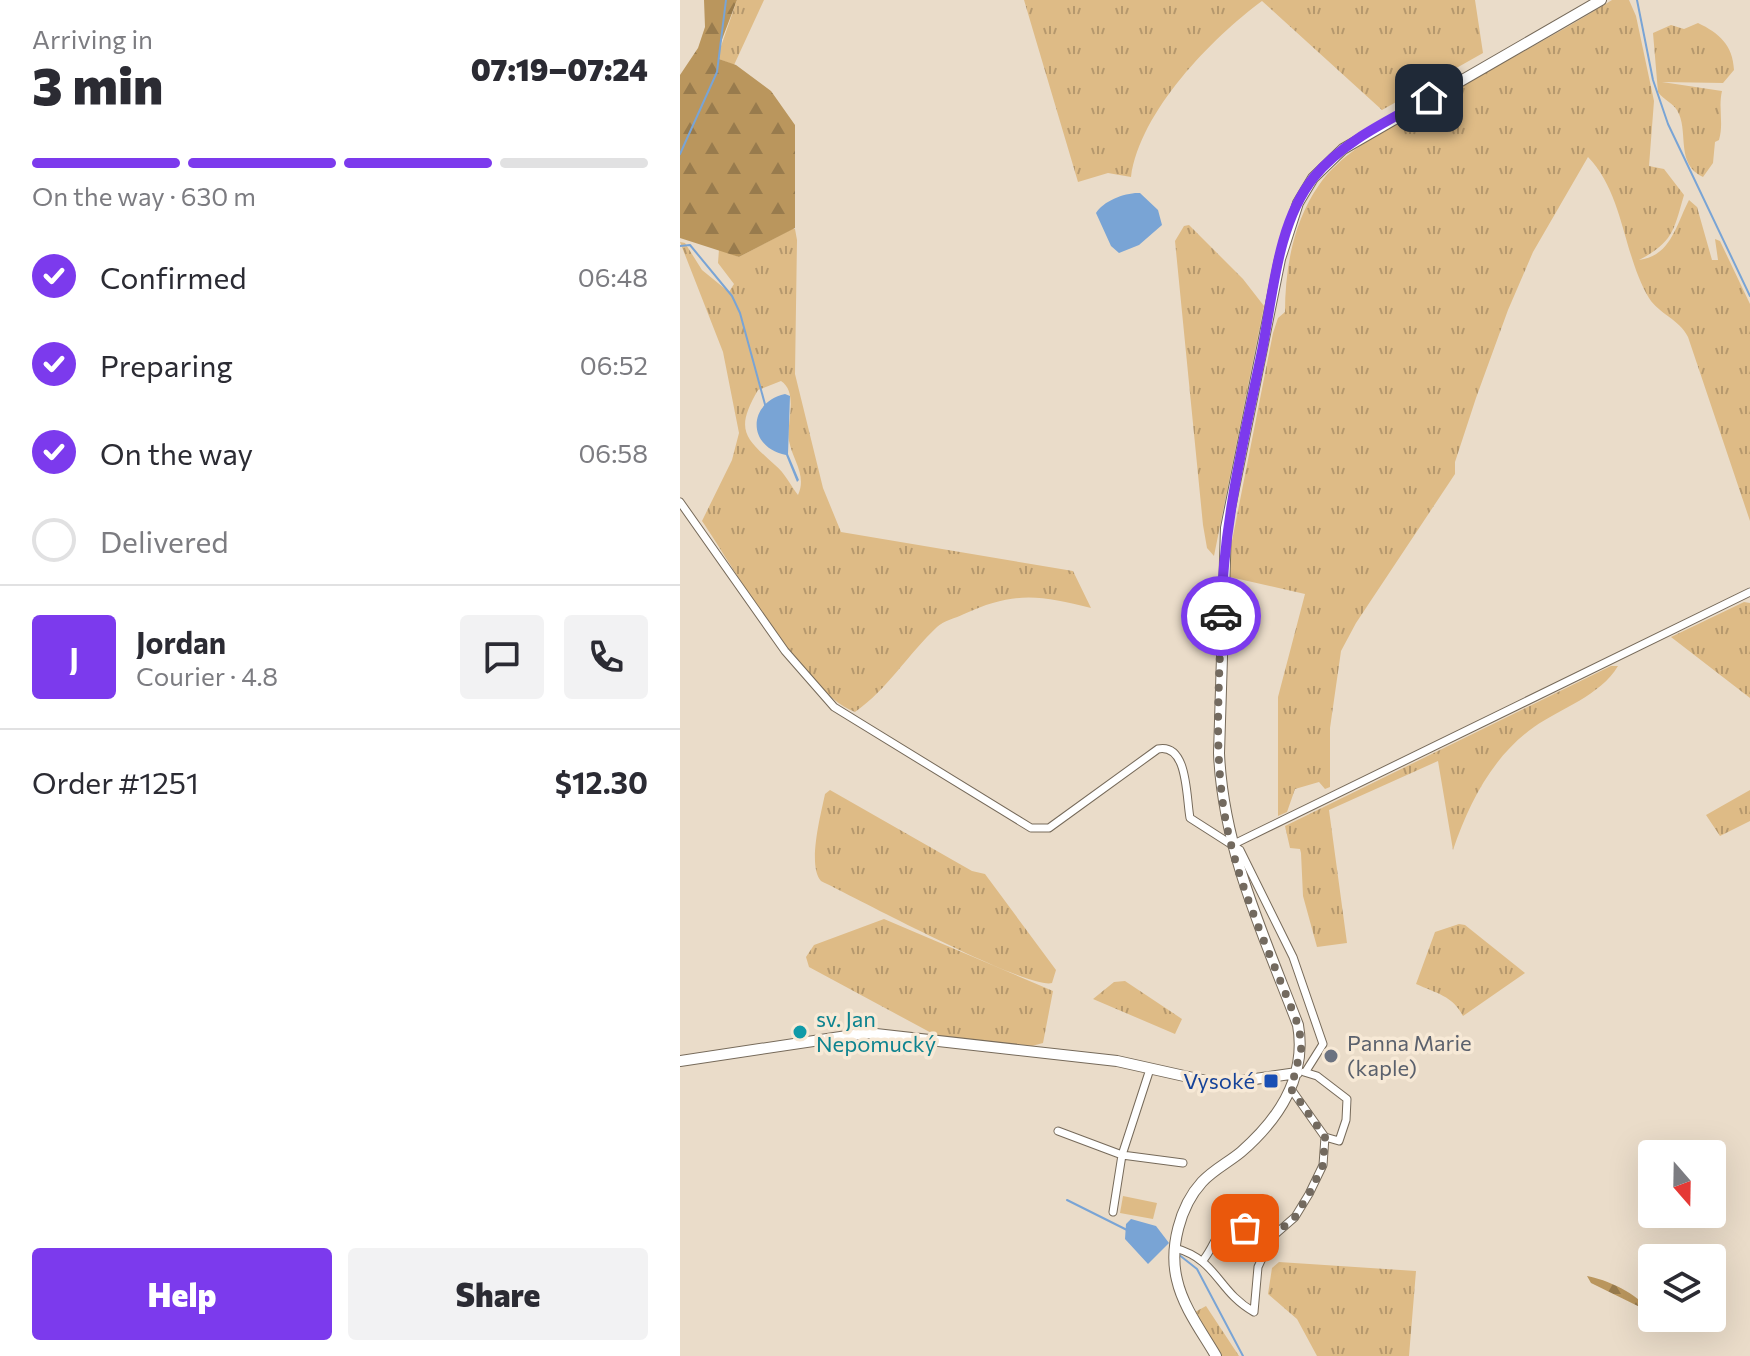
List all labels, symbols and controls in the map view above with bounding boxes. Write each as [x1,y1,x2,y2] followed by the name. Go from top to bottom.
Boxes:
[32,23,153,54] text: Arriving in
[471,50,648,87] text: 07:19–07:24
[32,52,163,116] text: 3 min
[1395,64,1463,132] pin
[1407,76,1451,120] icon: home
[32,180,256,211] text: On the way · 630 m
[32,254,76,298] icon: check
[100,258,247,295] text: Confirmed
[578,261,648,292] text: 06:48
[32,342,76,386] icon: check
[100,346,233,383] text: Preparing
[580,349,648,380] text: 06:52
[32,430,76,474] icon: check
[100,434,253,471] text: On the way
[578,437,648,468] text: 06:58
[100,522,229,559] text: Delivered
[1181,576,1261,656] courier
[1199,594,1243,638] icon: car
[460,615,544,699] button: chat
[564,615,648,699] button: phone
[136,623,226,660] text: Jordan
[69,639,79,676] text: J
[136,660,278,691] text: Courier · 4.8
[32,763,199,800] text: Order #1251
[555,763,648,800] text: $12.30
[816,1005,936,1057] place label: sv. Jan Nepomucký
[791,1023,809,1041] marker: sv. Jan Nepomucký
[1347,1029,1472,1081] place label: Panna Marie (kaple)
[1322,1047,1340,1065] marker: Panna Marie (kaple)
[1183,1067,1255,1094] place label: Vysoké
[1262,1072,1280,1090] marker: Vysoké
[1638,1140,1726,1228] north arrow
[1638,1140,1726,1332] map controls
[1211,1194,1279,1262] pin
[1223,1206,1267,1250] icon: bag
[1638,1244,1726,1332] button: layers
[32,1248,332,1340] button: Help
[348,1248,648,1340] button: Share

